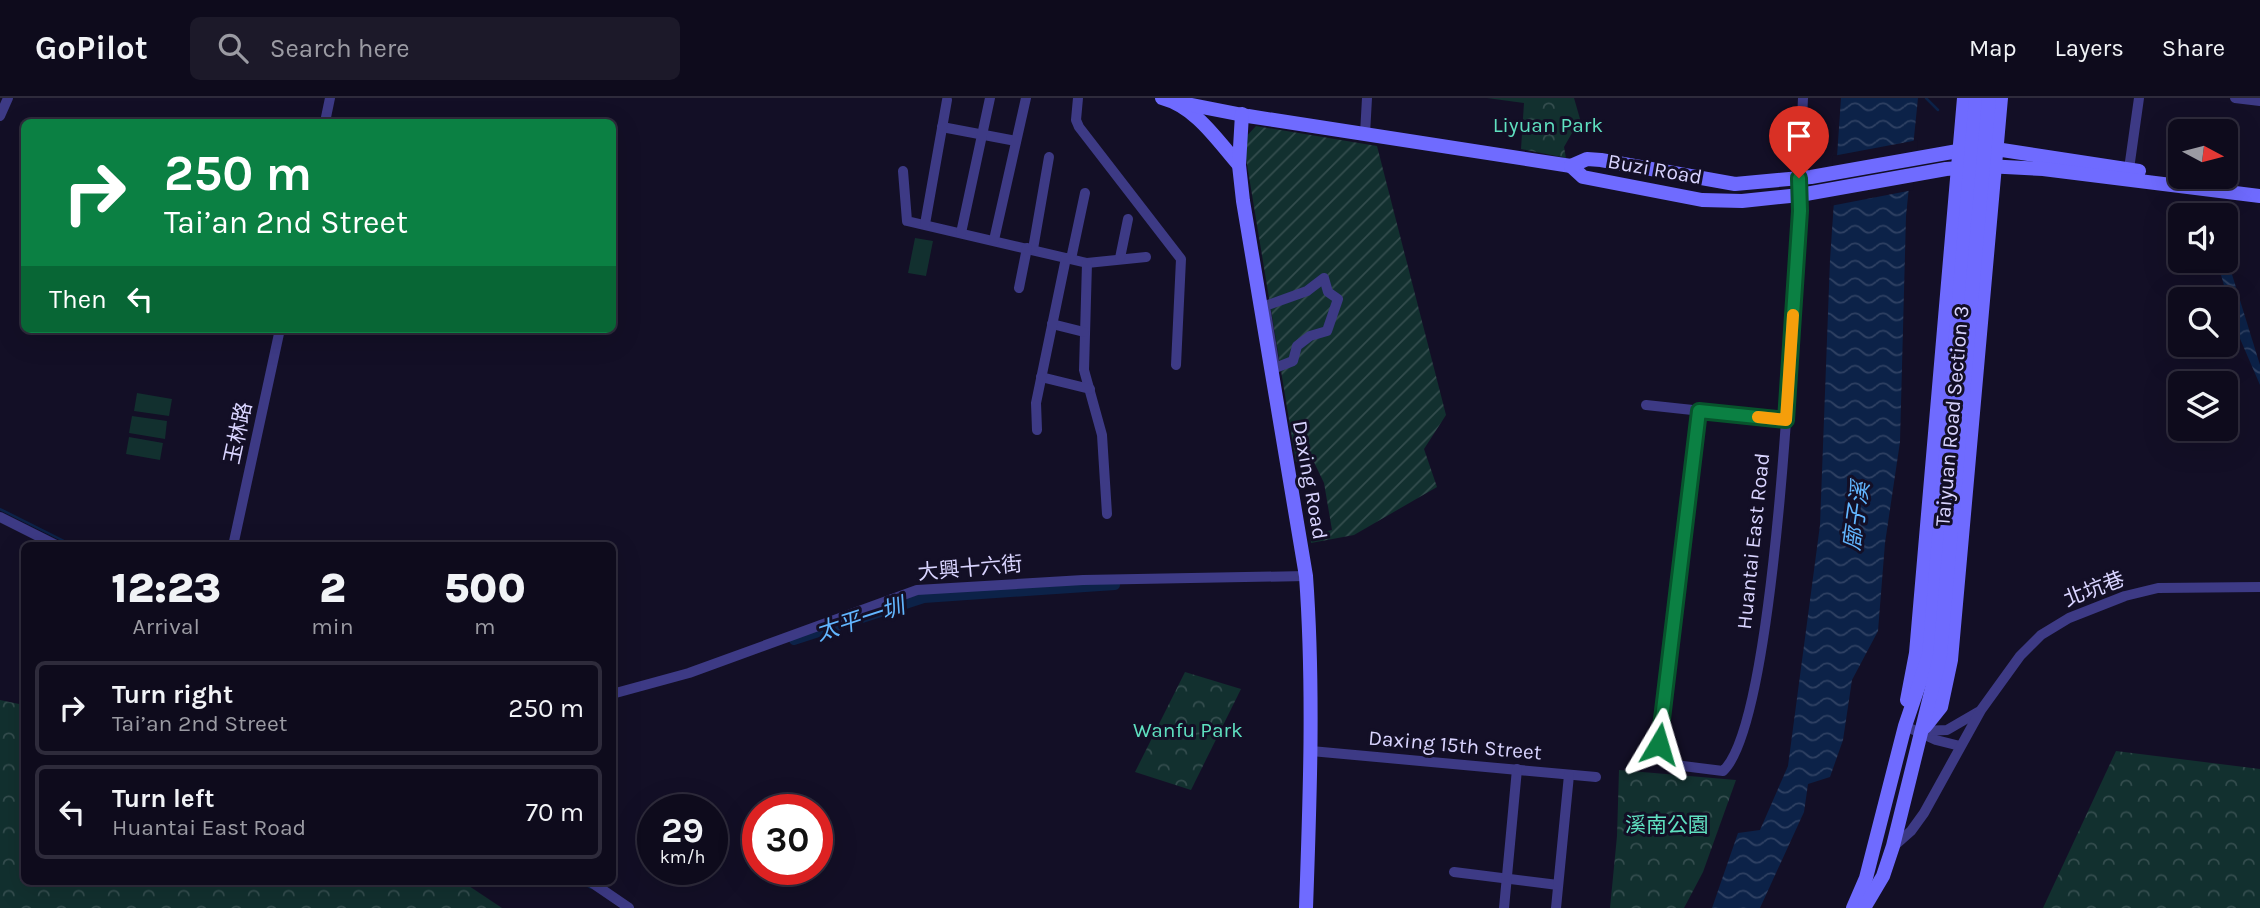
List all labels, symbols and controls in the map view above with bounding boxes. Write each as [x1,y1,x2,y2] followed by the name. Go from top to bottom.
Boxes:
[190,17,680,80] search box
[35,29,148,67] text: GoPilot
[214,29,252,67] icon: search
[270,33,410,64] text: Search here
[1969,34,2017,62] text: Map
[2055,34,2124,62] text: Layers
[2162,34,2225,62] text: Share
[1769,106,1829,178] pin
[1493,113,1603,137] park label: Liyuan Park
[1780,117,1818,155] icon: arrive
[2168,119,2238,189] north arrow
[2168,119,2238,441] map controls
[164,145,312,202] text: 250 m
[49,147,140,238] icon: right
[1606,149,1704,189] street label: Buzi Road
[2168,203,2238,273] button: sound
[164,204,408,241] text: Tai’an 2nd Street
[121,280,159,318] icon: left
[49,284,107,315] text: Then
[2168,287,2238,357] button: search
[1930,305,1974,527] street label: Taiyuan Road Section 3
[2168,371,2238,441] button: layers
[220,400,256,466] street label: 玉林路
[1288,419,1332,541] street label: Daxing Road
[1732,452,1774,630] street label: Huantai East Road
[1838,477,1875,552] water label: 廍子溪
[917,551,1023,585] street label: 大興十六街
[111,563,221,613] text: 12:23
[319,563,346,613] text: 2
[444,563,526,613] text: 500
[2060,567,2128,611] street label: 北坑巷
[812,591,911,647] water label: 太平一圳
[132,613,200,640] text: Arrival
[311,613,354,640] text: min
[474,613,496,640] text: m
[112,679,233,710] text: Turn right
[53,689,91,727] icon: right
[508,693,584,724] text: 250 m
[1622,707,1696,781] position arrow
[112,710,287,737] text: Tai’an 2nd Street
[1133,718,1243,742] park label: Wanfu Park
[1367,725,1543,765] street label: Daxing 15th Street
[112,783,214,814] text: Turn left
[53,793,91,831] icon: left
[742,794,833,885] speed limit sign: 30
[526,797,584,828] text: 70 m
[661,810,704,851] text: 29
[1625,813,1709,837] park label: 溪南公園
[112,814,306,841] text: Huantai East Road
[660,846,705,868] text: km/h

